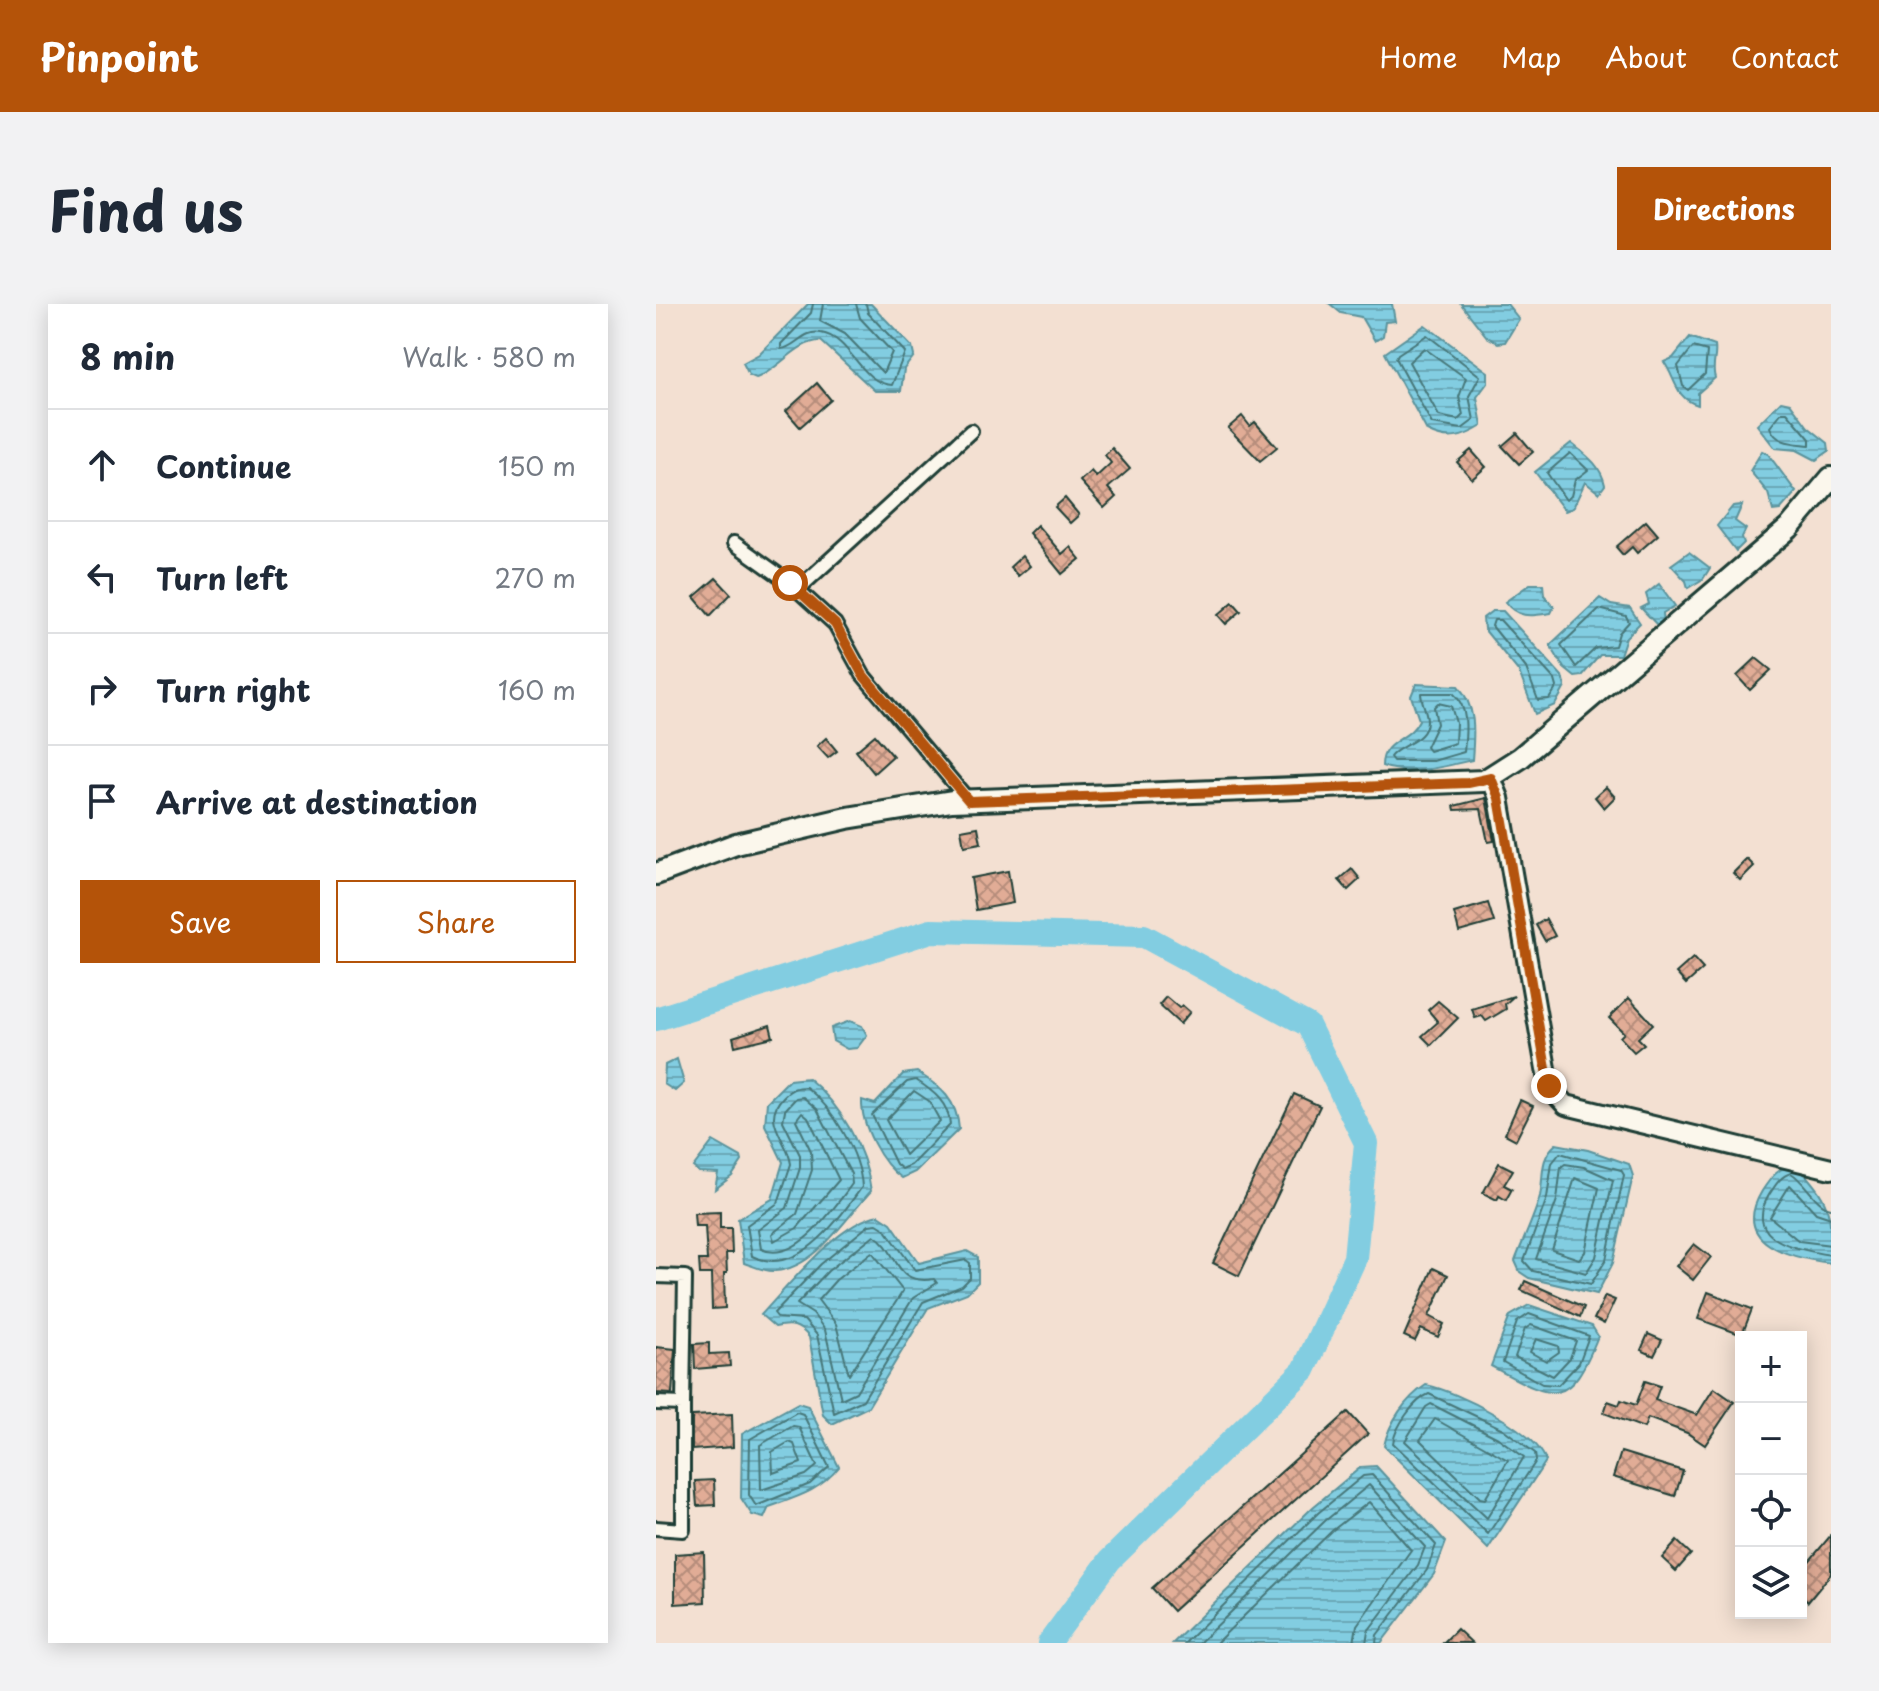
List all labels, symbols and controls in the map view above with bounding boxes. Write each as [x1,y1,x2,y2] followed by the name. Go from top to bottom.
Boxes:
[40,28,199,85] text: Pinpoint
[1379,35,1457,78] text: Home
[1501,35,1561,78] text: Map
[1605,35,1687,78] text: About
[1731,35,1839,78] text: Contact
[48,166,244,251] text: Find us
[1617,167,1831,250] button: Directions
[80,330,175,382] text: 8 min
[402,337,576,376] text: Walk · 580 m
[80,443,124,487] icon: ahead
[156,443,291,488] text: Continue
[498,446,576,485] text: 150 m
[80,555,124,599] icon: left
[156,555,288,600] text: Turn left
[495,558,576,597] text: 270 m
[772,565,808,601] route start
[80,667,124,711] icon: right
[156,667,311,712] text: Turn right
[498,670,576,709] text: 160 m
[80,779,124,823] icon: arrive
[156,779,478,824] text: Arrive at destination
[80,880,320,963] button: Save
[336,880,576,963] button: Share
[1531,1068,1567,1104] route end
[1735,1331,1807,1619] map controls
[1735,1331,1807,1403] button: +
[1735,1403,1807,1475] button: −
[1735,1475,1807,1547] button: locate
[1735,1547,1807,1619] button: layers

